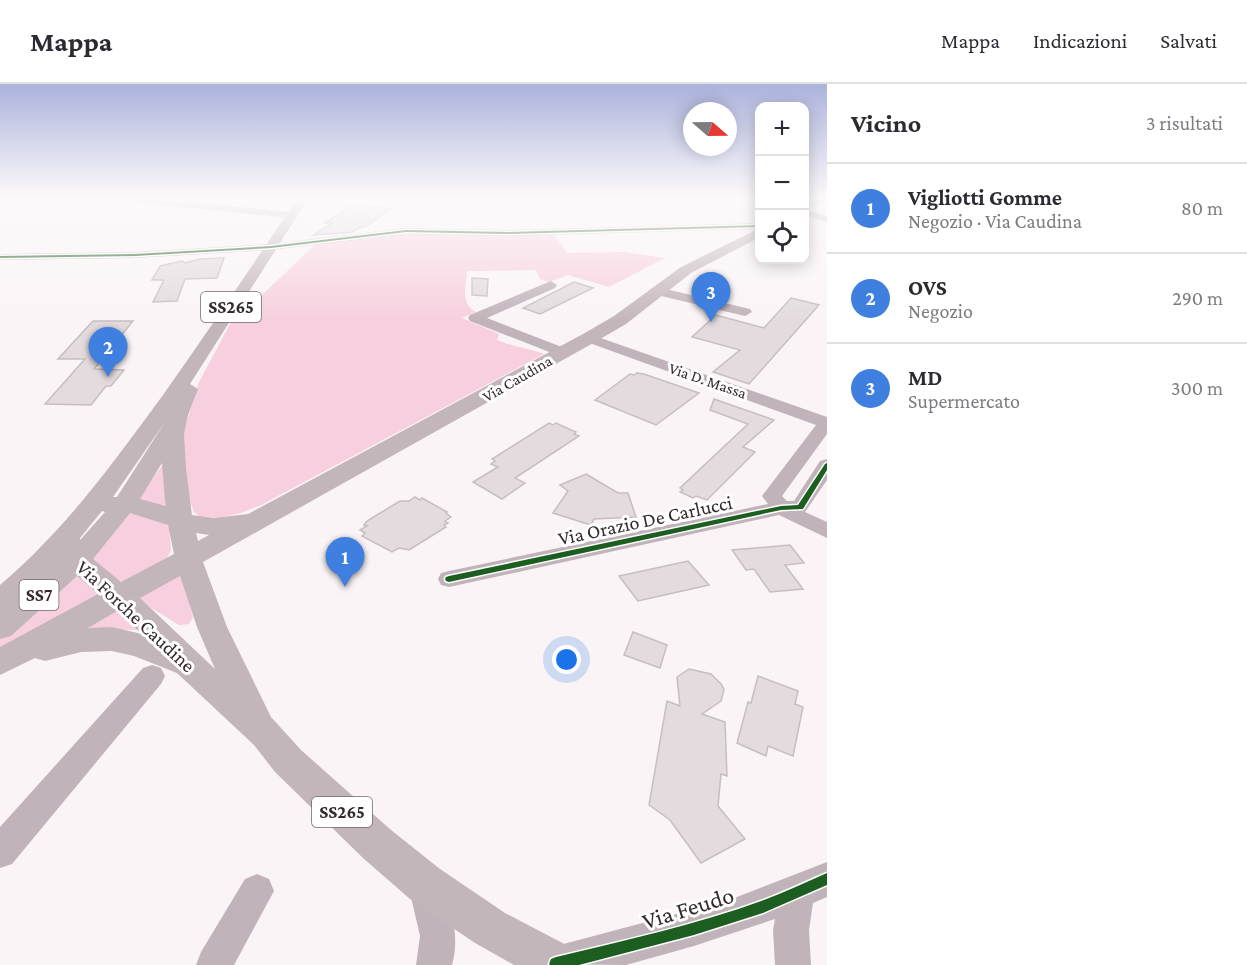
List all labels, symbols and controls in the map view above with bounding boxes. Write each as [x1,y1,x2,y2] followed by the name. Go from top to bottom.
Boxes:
[30,26,113,57] text: Mappa
[941,29,1000,53] text: Mappa
[1033,29,1127,53] text: Indicazioni
[1160,29,1217,53] text: Salvati
[683,102,737,156] north arrow
[755,102,809,264] map controls
[755,102,809,156] button: +
[851,109,921,138] text: Vicino
[1146,112,1223,134] text: 3 risultati
[755,156,809,210] button: −
[908,185,1062,210] text: Vigliotti Gomme
[867,197,874,219] text: 1
[1181,197,1223,219] text: 80 m
[755,210,809,264] button: locate
[908,210,1082,232] text: Negozio · Via Caudina
[692,272,730,322] pin: 3
[908,275,947,300] text: OVS
[865,287,876,309] text: 2
[1172,287,1223,309] text: 290 m
[201,292,261,322] road number: SS265
[908,300,973,322] text: Negozio
[88,328,128,377] pin: 2
[480,351,555,405] street label: Via Caudina
[667,359,749,402] street label: Via D. Massa
[908,365,942,390] text: MD
[866,377,875,399] text: 3
[1171,377,1223,399] text: 300 m
[908,390,1020,412] text: Supermercato
[556,491,734,549] street label: Via Orazio De Carlucci
[326,538,364,587] pin: 1
[72,556,200,677] street label: Via Forche Caudine
[20,580,58,610] road number: SS7
[552,645,581,674] your location
[312,797,372,827] road number: SS265
[639,881,737,934] street label: Via Feudo

